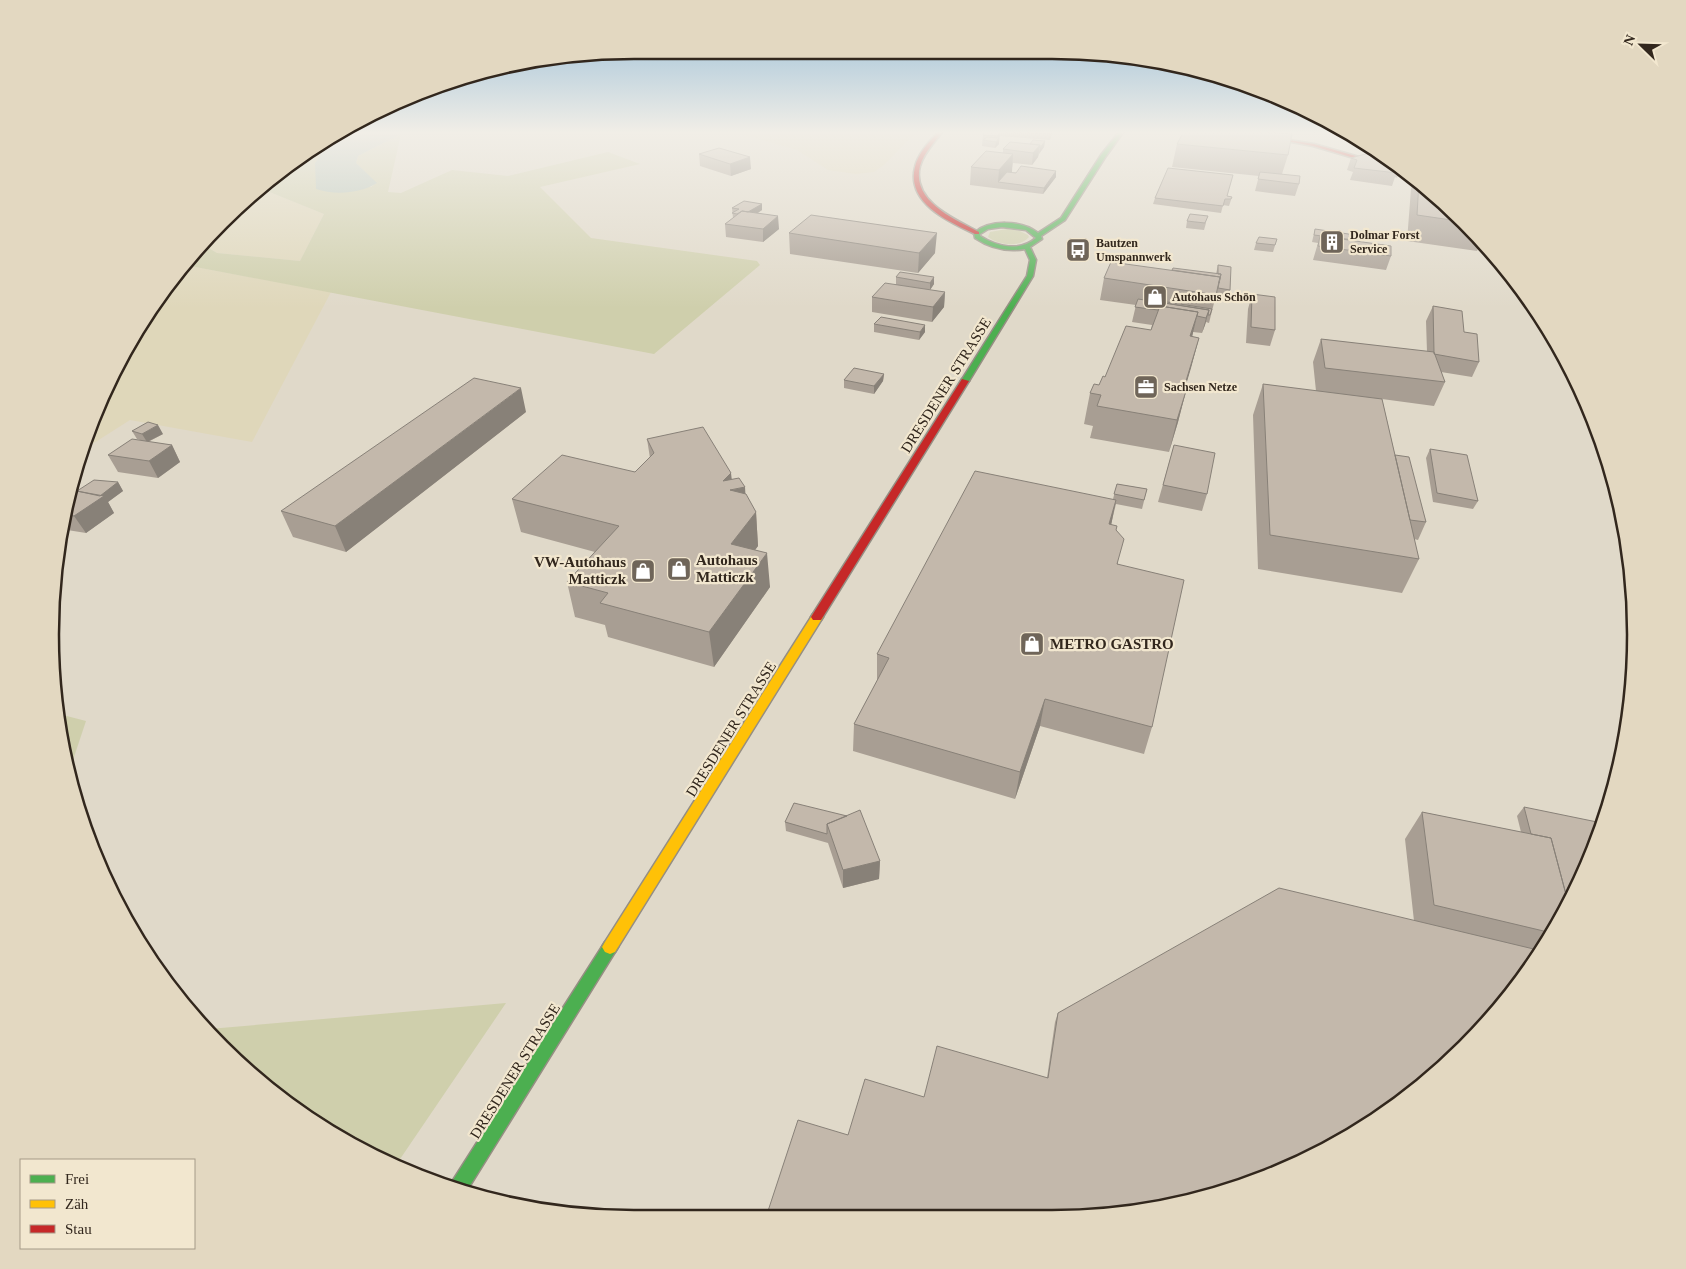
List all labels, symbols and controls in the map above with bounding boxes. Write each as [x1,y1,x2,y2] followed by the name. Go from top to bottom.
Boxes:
[1616,20,1666,70] north arrow
[1621,33,1638,48] text: N
[1350,228,1419,256] place label: Dolmar Forst Service
[1319,229,1345,255] building icon: Dolmar Forst Service
[1096,236,1172,264] place label: Bautzen Umspannwerk
[1065,237,1091,263] bus stop icon: Bautzen Umspannwerk
[1142,284,1168,310] shop icon: Autohaus Schön
[1172,290,1256,304] place label: Autohaus Schön
[898,314,994,456] street label: DRESDENER STRASSE
[1133,374,1159,400] office icon: Sachsen Netze
[1164,380,1238,394] place label: Sachsen Netze
[696,552,758,585] place label: Autohaus Matticzk
[534,554,627,587] place label: VW-Autohaus Matticzk
[666,556,692,582] shop icon: Autohaus Matticzk
[630,558,656,584] shop icon: VW-Autohaus Matticzk
[1019,631,1045,657] shop icon: METRO GASTRO
[1050,636,1174,652] place label: METRO GASTRO
[683,658,779,800] street label: DRESDENER STRASSE
[467,1000,563,1142] street label: DRESDENER STRASSE
[20,1159,195,1249] legend
[65,1171,89,1187] text: Frei
[65,1196,89,1212] text: Zäh
[65,1221,92,1237] text: Stau

